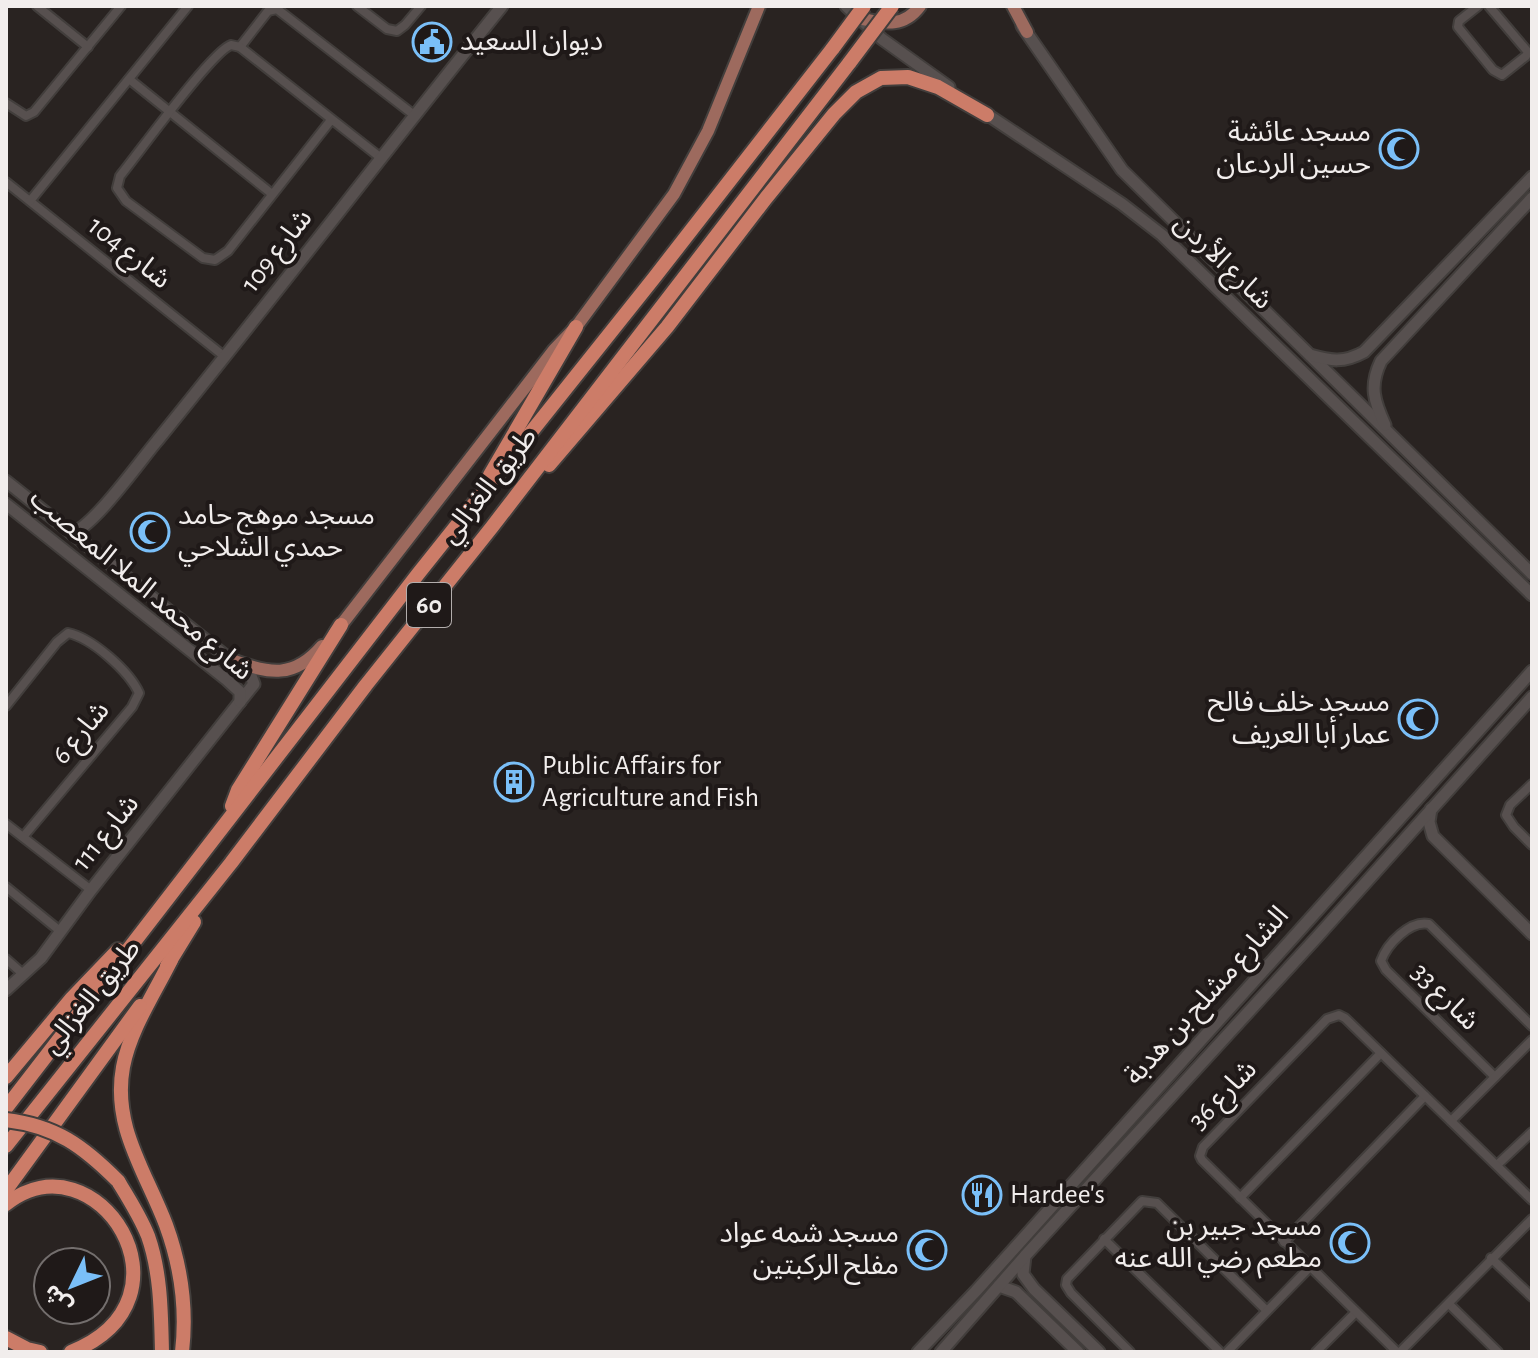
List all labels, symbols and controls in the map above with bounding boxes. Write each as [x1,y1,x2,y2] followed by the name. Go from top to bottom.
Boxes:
[411,21,453,63] public building icon: ديوان السعيد
[460,28,603,57] place label: ديوان السعيد
[1216,119,1371,180] place label: مسجد عائشة حسين الردعان
[1378,128,1420,170] mosque icon: مسجد عائشة حسين الردعان
[236,204,322,301] street label: شارع 109
[1165,207,1279,319] street label: شارع الأردن
[79,212,176,298] street label: شارع 104
[435,423,547,552] street label: طريق الغزالي
[21,484,258,690] street label: شارع محمد الملا المعصب
[178,502,375,567] place label: مسجد موهج حامد حمدي الشلاحي
[129,511,171,553] mosque icon: مسجد موهج حامد حمدي الشلاحي
[407,583,451,627] road number: 60
[1208,689,1390,750] place label: مسجد خلف فالح عمار أبا العريف
[47,696,119,773] street label: شارع 6
[1397,698,1439,740] mosque icon: مسجد خلف فالح عمار أبا العريف
[542,752,759,812] place label: Public Affairs for Agriculture and Fish
[493,761,535,803] building icon: Public Affairs for Agriculture and Fish
[67,790,148,879] street label: شارع 111
[1120,901,1298,1094] street label: الشارع مشلح بن هدبة
[38,934,151,1063] street label: طريق الغزالي
[1402,958,1484,1040] street label: شارع 33
[1184,1055,1266,1138] street label: شارع 36
[961,1174,1003,1216] restaurant icon: Hardee's
[1010,1181,1105,1209] place label: Hardee's
[1115,1213,1322,1279] place label: مسجد جبير بن مطعم رضي الله عنه
[719,1220,899,1285] place label: مسجد شمه عواد مفلح الركبتين
[1329,1222,1371,1264] mosque icon: مسجد جبير بن مطعم رضي الله عنه
[906,1229,948,1271] mosque icon: مسجد شمه عواد مفلح الركبتين
[32,1246,112,1326] north arrow
[40,1280,77,1317] text: ش

